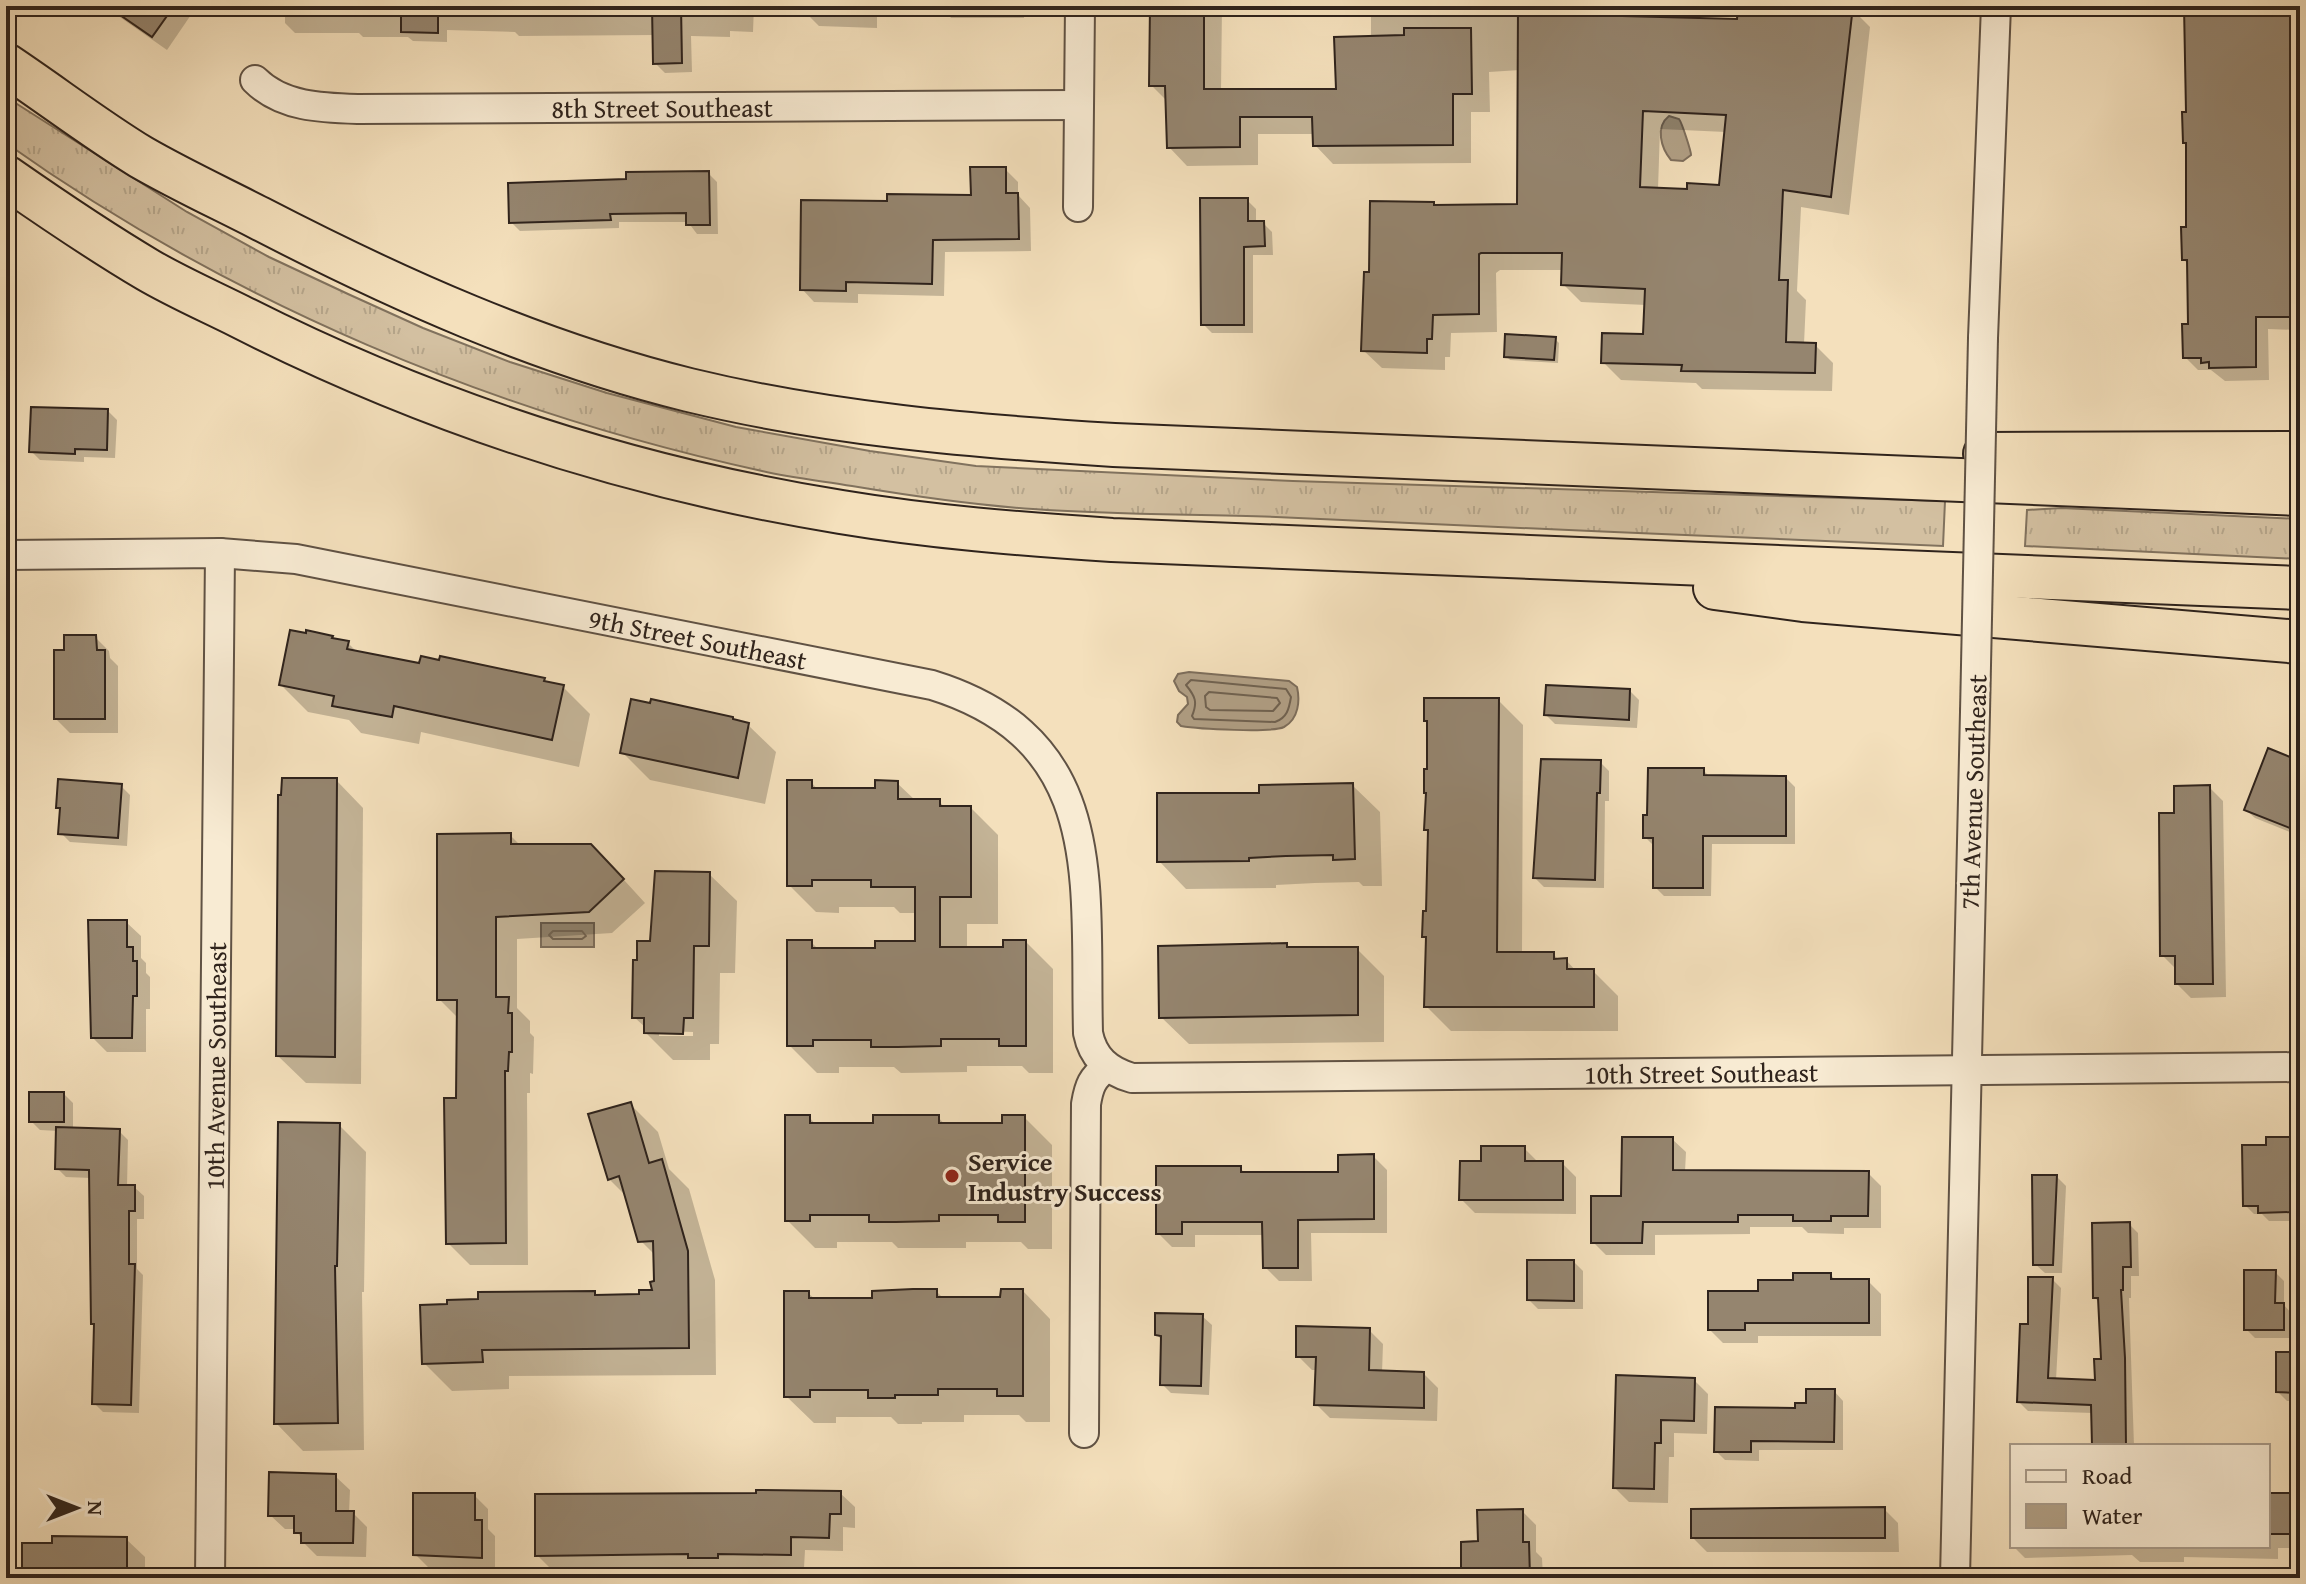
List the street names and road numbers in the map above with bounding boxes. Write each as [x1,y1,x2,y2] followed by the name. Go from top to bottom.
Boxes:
[551,87,773,127] street label: 8th Street Southeast
[586,598,810,679] street label: 9th Street Southeast
[1949,674,1997,910] street label: 7th Avenue Southeast
[194,942,236,1190] street label: 10th Avenue Southeast
[1584,1052,1818,1093] street label: 10th Street Southeast

